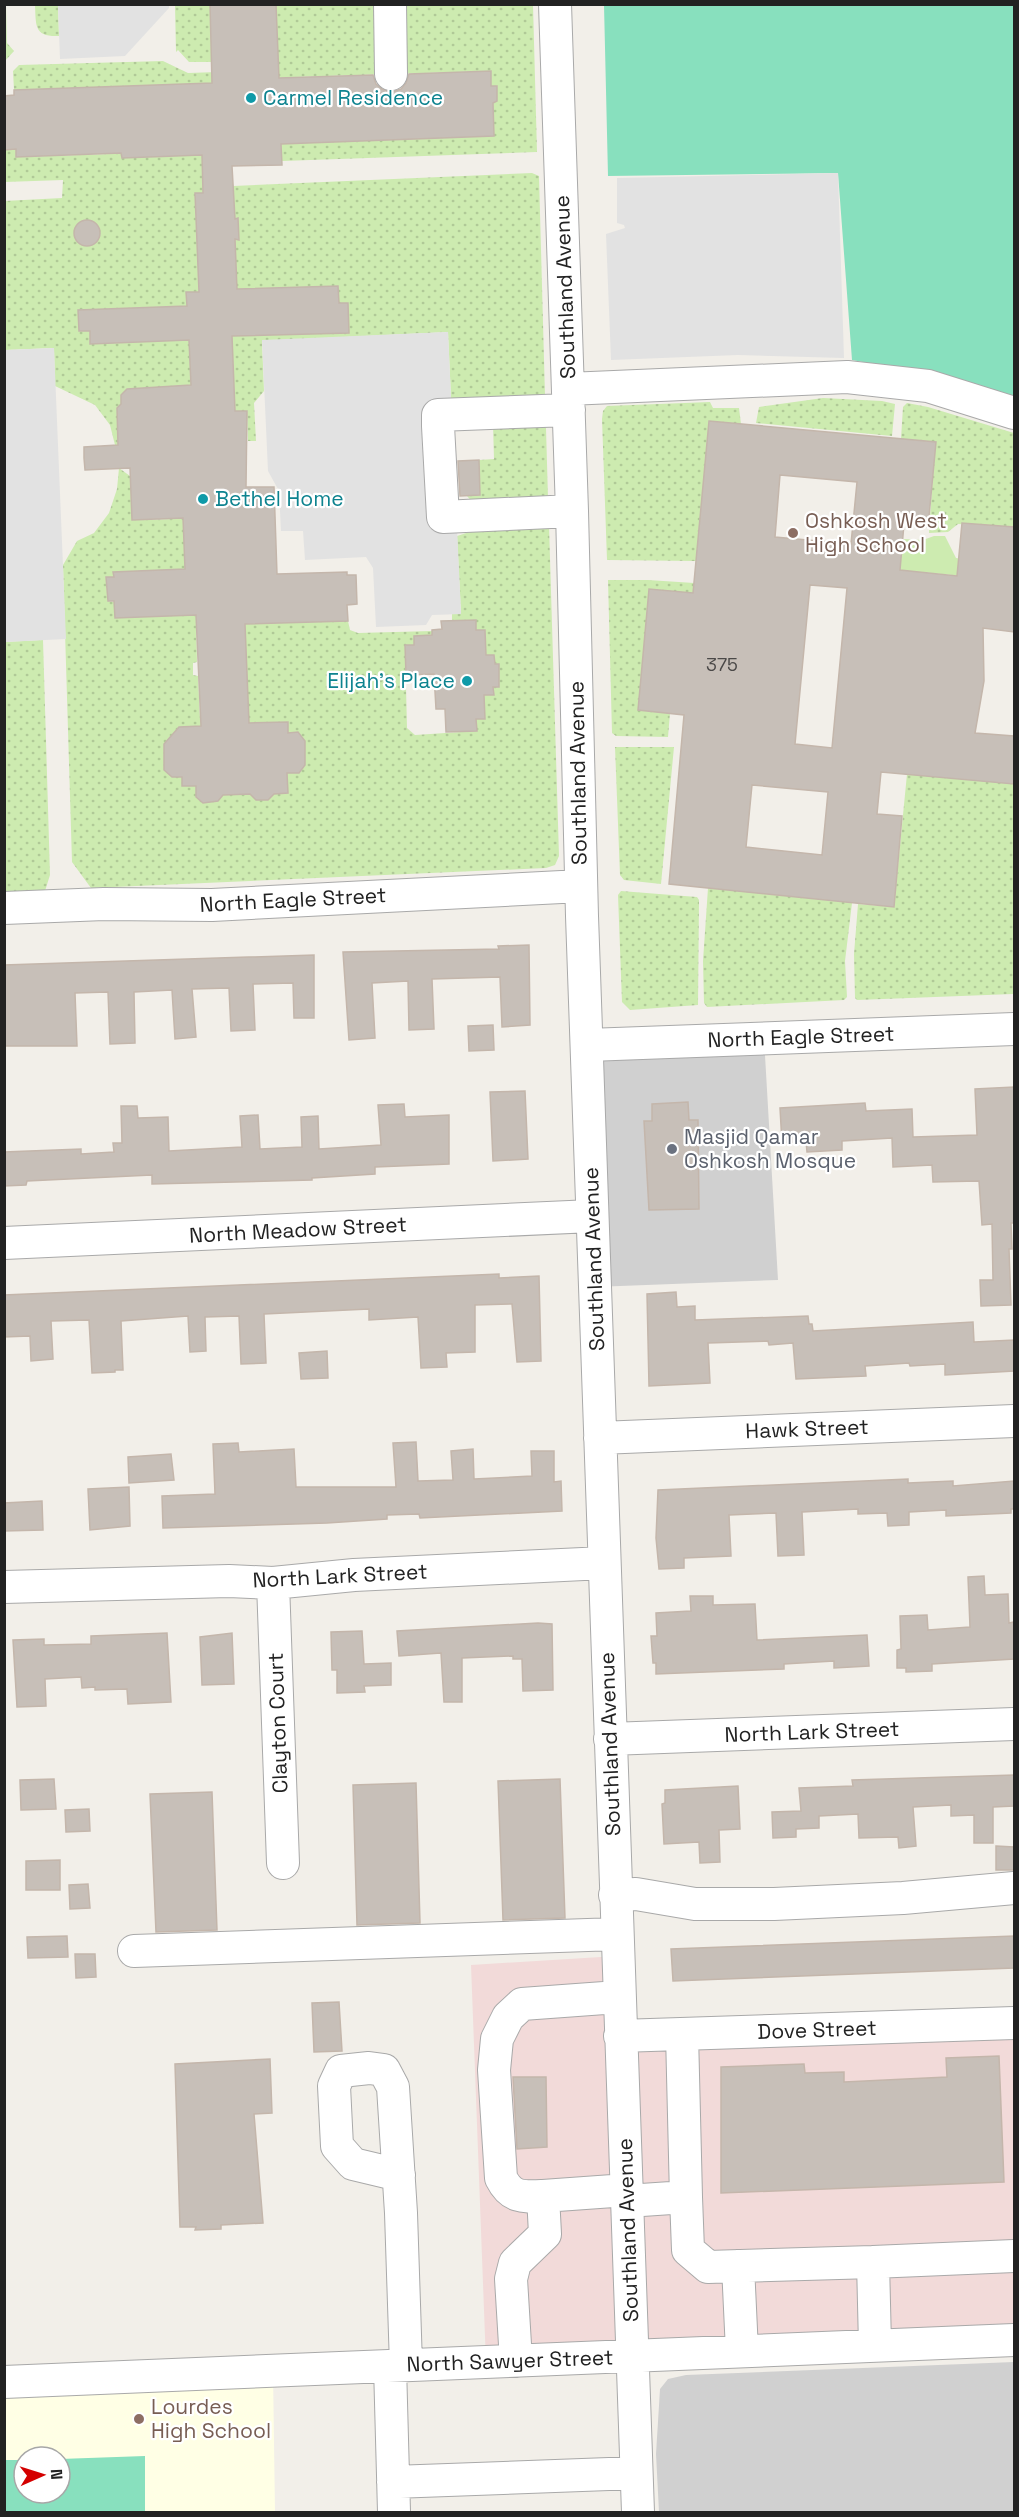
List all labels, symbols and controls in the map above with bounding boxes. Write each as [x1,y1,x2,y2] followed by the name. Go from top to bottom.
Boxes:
[263,84,443,111] place label: Carmel Residence
[244,91,258,105] marker: Carmel Residence
[548,195,581,380] street label: Southland Avenue
[215,485,344,512] place label: Bethel Home
[196,492,210,506] marker: Bethel Home
[805,507,947,558] place label: Oshkosh West High School
[786,526,800,540] marker: Oshkosh West High School
[706,653,738,676] house number: 375
[327,667,455,694] place label: Elijah’s Place
[460,674,474,688] marker: Elijah’s Place
[562,681,593,865] street label: Southland Avenue
[199,881,387,918] street label: North Eagle Street
[707,1020,895,1053] street label: North Eagle Street
[684,1123,856,1174] place label: Masjid Qamar Oshkosh Mosque
[665,1142,679,1156] marker: Masjid Qamar Oshkosh Mosque
[577,1167,610,1352] street label: Southland Avenue
[188,1210,407,1249] street label: North Meadow Street
[745,1413,869,1444] street label: Hawk Street
[252,1557,428,1594] street label: North Lark Street
[262,1652,293,1794] street label: Clayton Court
[593,1652,626,1837] street label: Southland Avenue
[724,1715,900,1748] street label: North Lark Street
[757,2014,877,2045] street label: Dove Street
[611,2138,644,2323] street label: Southland Avenue
[406,2343,614,2378] street label: North Sawyer Street
[151,2393,271,2444] place label: Lourdes High School
[132,2412,146,2426] marker: Lourdes High School
[12,2445,72,2505] north arrow
[46,2468,67,2480] text: N

